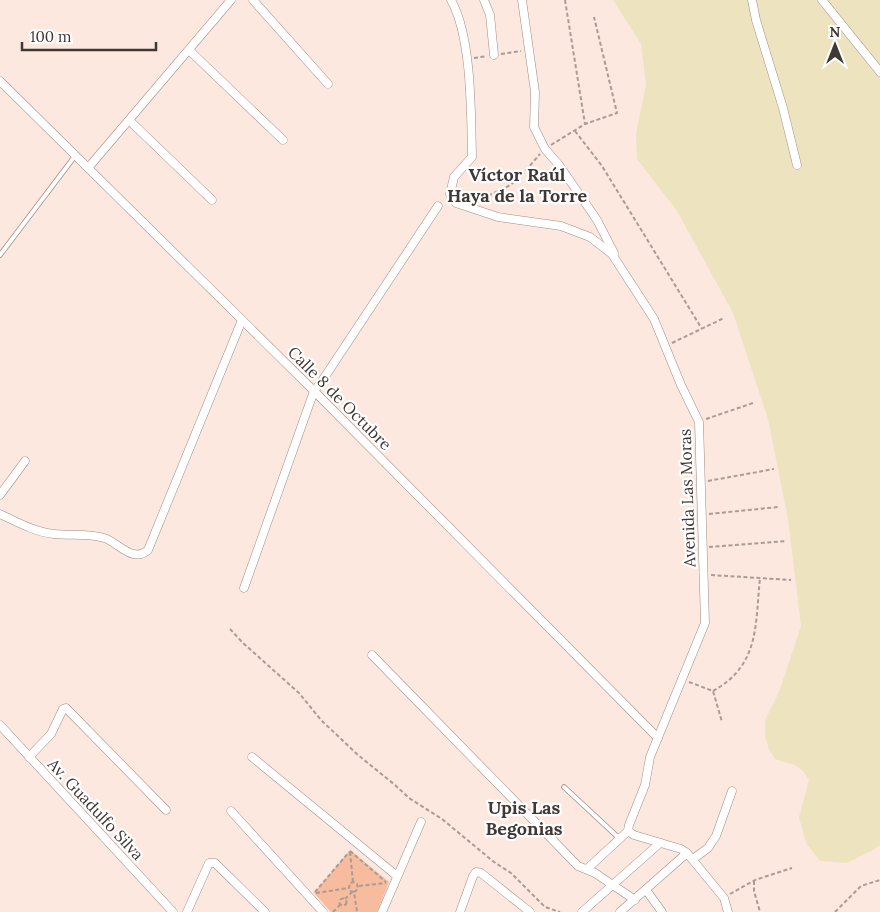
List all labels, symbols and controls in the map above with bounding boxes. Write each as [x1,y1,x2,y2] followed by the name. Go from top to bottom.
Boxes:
[22,20,156,52] scale bar
[810,20,860,70] north arrow
[830,23,841,41] text: N
[30,27,71,46] text: 100 m
[447,163,587,207] district label: Víctor Raúl Haya de la Torre
[284,342,396,454] street label: Calle 8 de Octubre
[675,428,699,569] street label: Avenida Las Moras
[43,753,148,864] street label: Av. Guadulfo Silva
[485,796,563,840] district label: Upis Las Begonias

